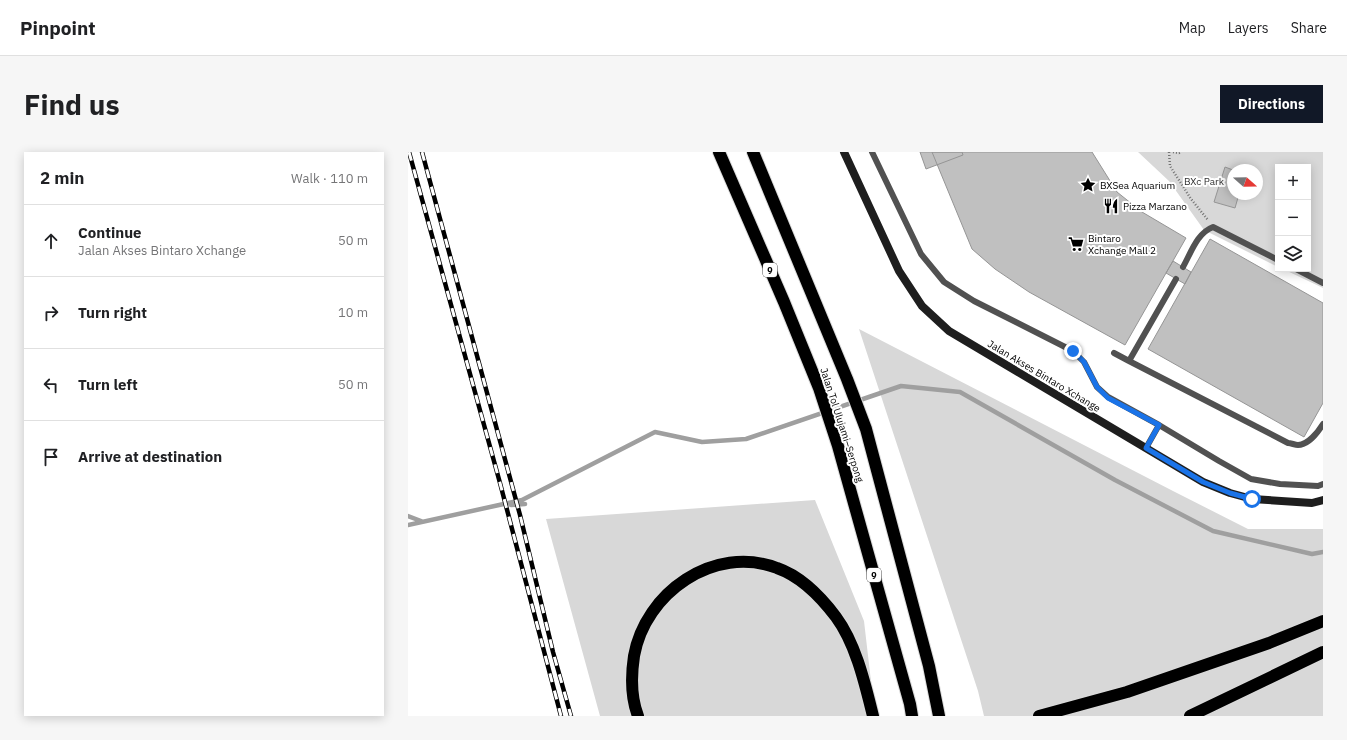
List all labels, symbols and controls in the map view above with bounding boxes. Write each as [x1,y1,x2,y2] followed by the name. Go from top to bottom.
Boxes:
[20,16,96,40] text: Pinpoint
[1179,19,1206,37] text: Map
[1228,19,1269,37] text: Layers
[1291,19,1327,37] text: Share
[1220,85,1323,123] button: Directions
[24,86,120,123] text: Find us
[1227,164,1263,200] north arrow
[1275,164,1311,272] map controls
[1275,164,1311,200] button: +
[40,167,84,189] text: 2 min
[291,170,368,187] text: Walk · 110 m
[1184,175,1225,188] park label: BXc Park
[1079,176,1097,194] place icon: BXSea Aquarium
[1100,179,1175,192] place label: BXSea Aquarium
[1102,197,1120,215] restaurant icon: Pizza Marzano
[1123,200,1187,213] place label: Pizza Marzano
[1275,200,1311,236] button: −
[78,223,142,242] text: Continue
[40,230,62,252] icon: ahead
[338,232,368,249] text: 50 m
[1088,232,1156,257] place label: Bintaro Xchange Mall 2
[1067,235,1085,253] supermarket icon: Bintaro Xchange Mall 2
[1275,236,1311,272] button: layers
[78,242,246,259] text: Jalan Akses Bintaro Xchange
[763,263,777,277] road number: 9
[40,302,62,324] icon: right
[78,303,147,322] text: Turn right
[338,304,368,321] text: 10 m
[985,337,1103,415] street label: Jalan Akses Bintaro Xchange
[1064,342,1082,360] route end
[817,366,867,485] street label: Jalan Tol Ulujami–Serpong
[40,374,62,396] icon: left
[78,375,138,394] text: Turn left
[338,376,368,393] text: 50 m
[40,446,62,468] icon: arrive
[78,447,222,466] text: Arrive at destination
[1243,490,1261,508] route start
[867,568,881,582] road number: 9

